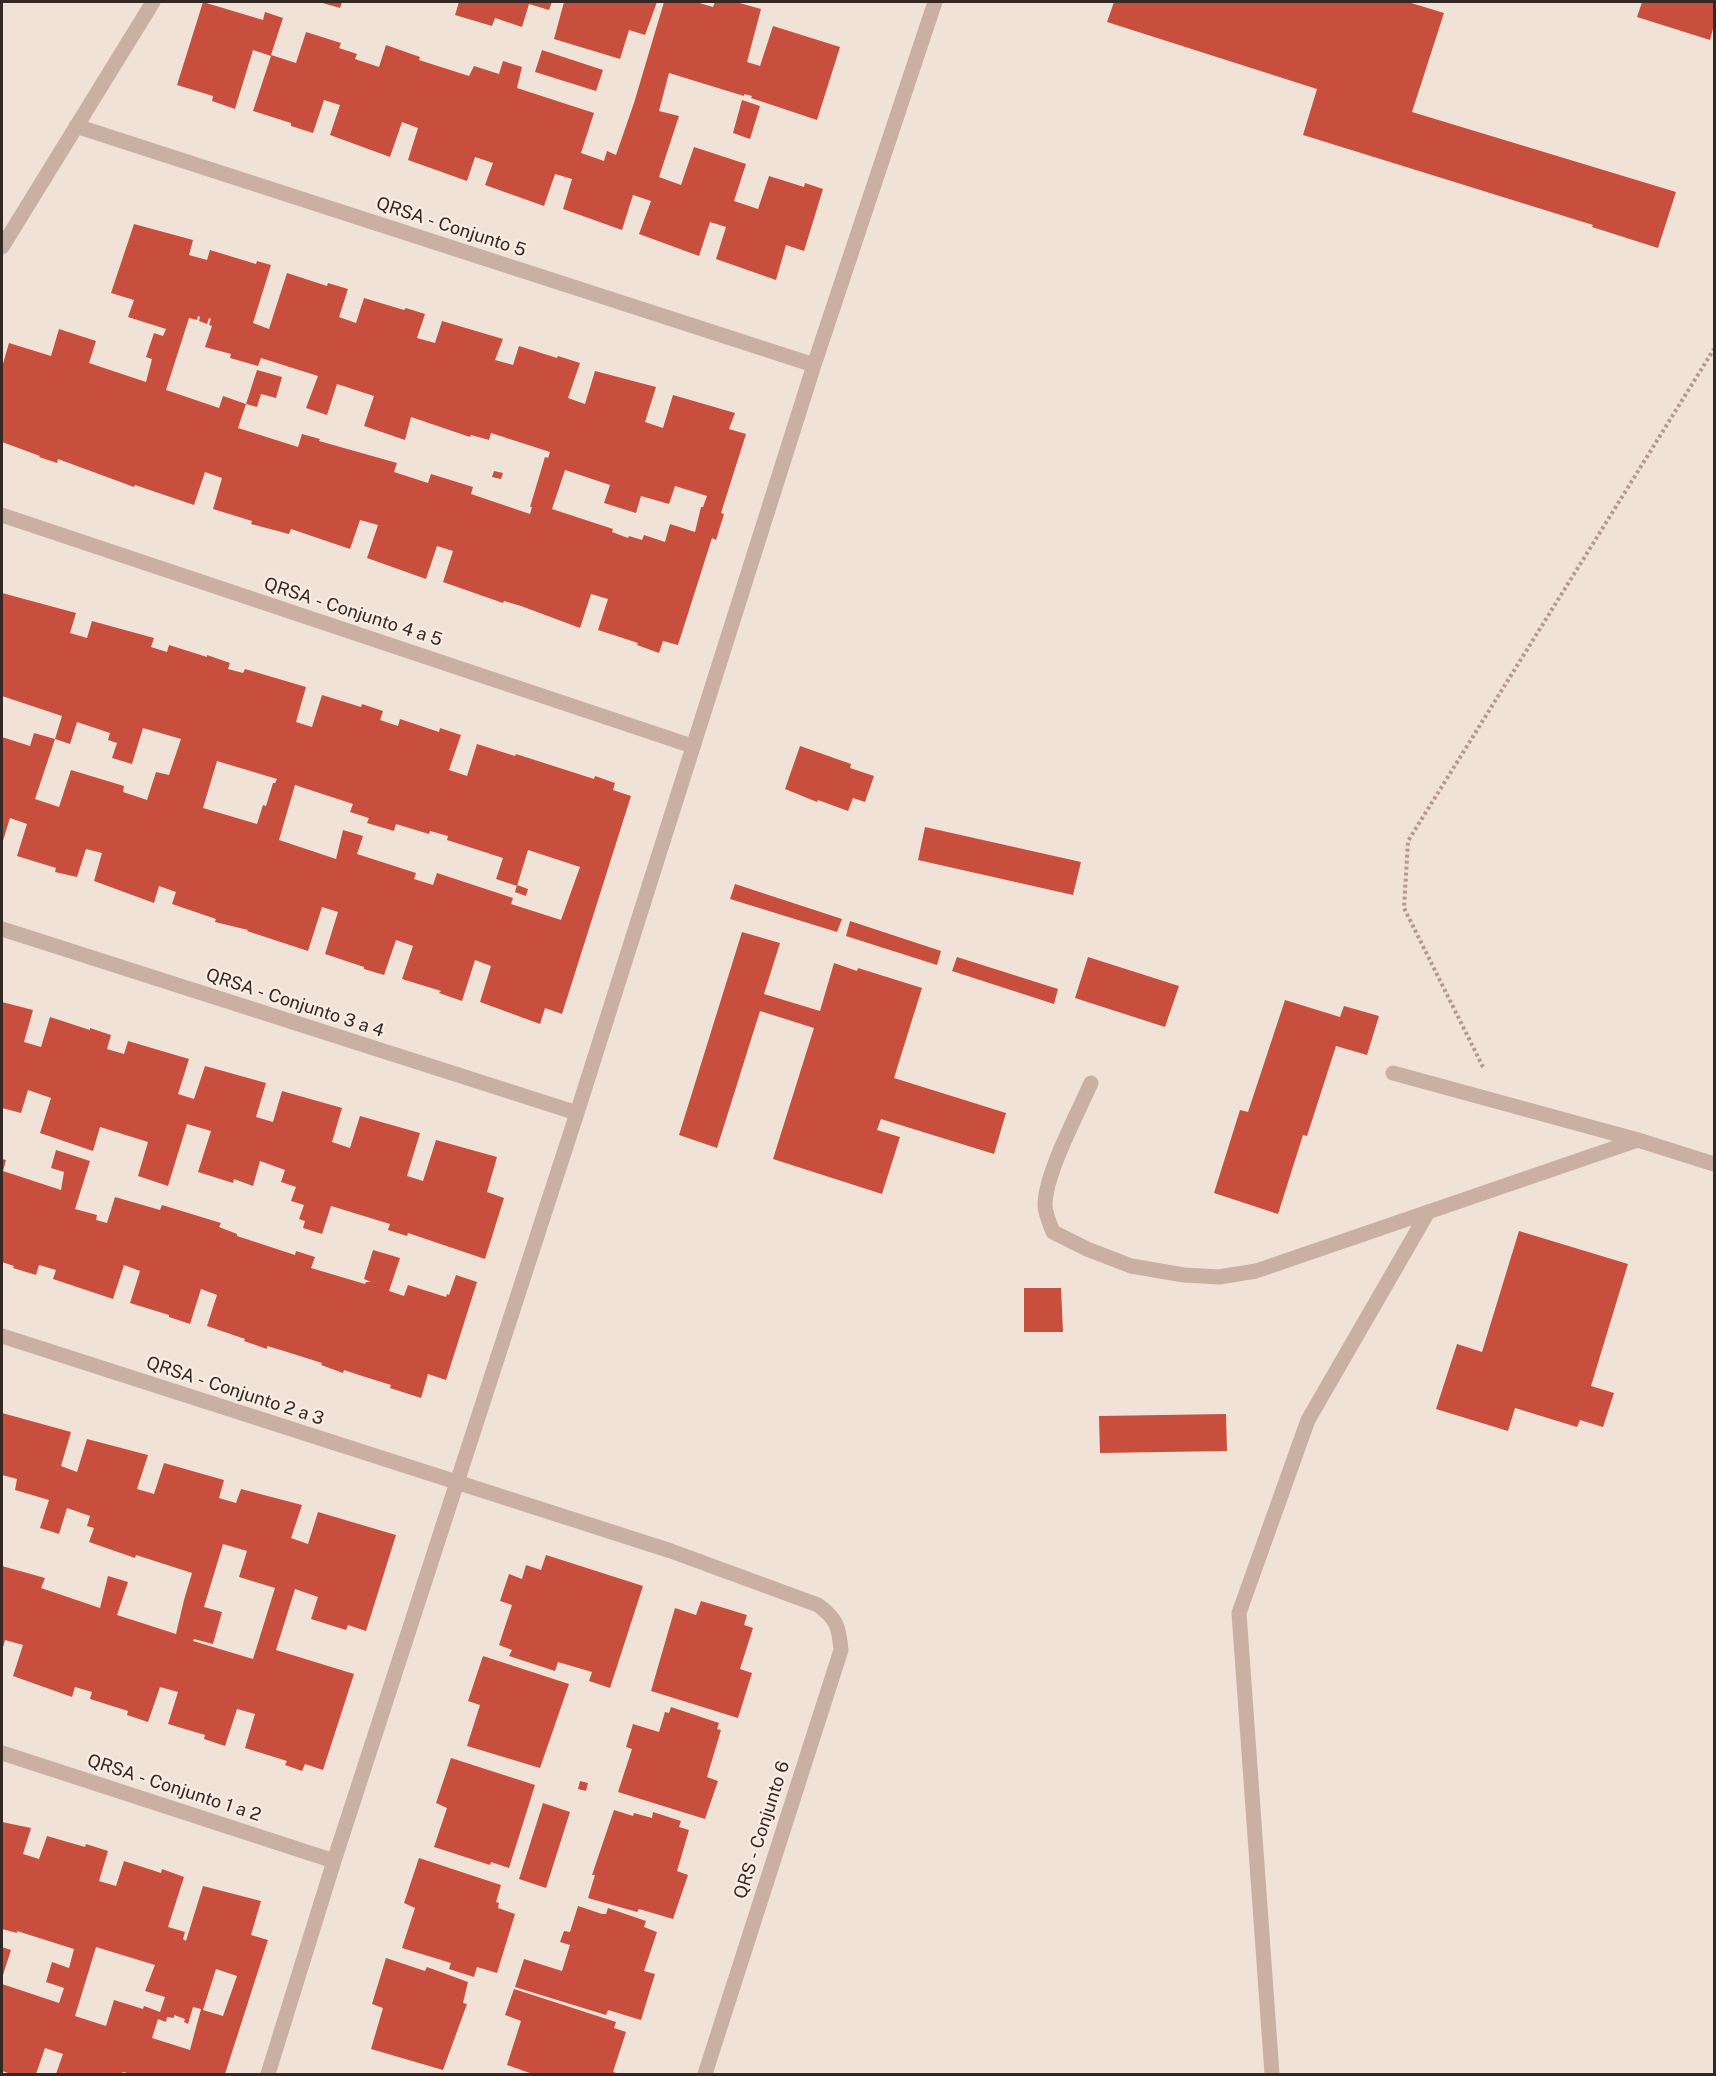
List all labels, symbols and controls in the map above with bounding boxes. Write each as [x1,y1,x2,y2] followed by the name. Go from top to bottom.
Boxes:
[373,193,529,261] street label: QRSA - Conjunto 5
[261,573,445,651] street label: QRSA - Conjunto 4 a 5
[203,964,387,1042] street label: QRSA - Conjunto 3 a 4
[143,1352,327,1430] street label: QRSA - Conjunto 2 a 3
[84,1750,264,1826] street label: QRSA - Conjunto 1 a 2
[730,1758,794,1902] street label: QRS - Conjunto 6

